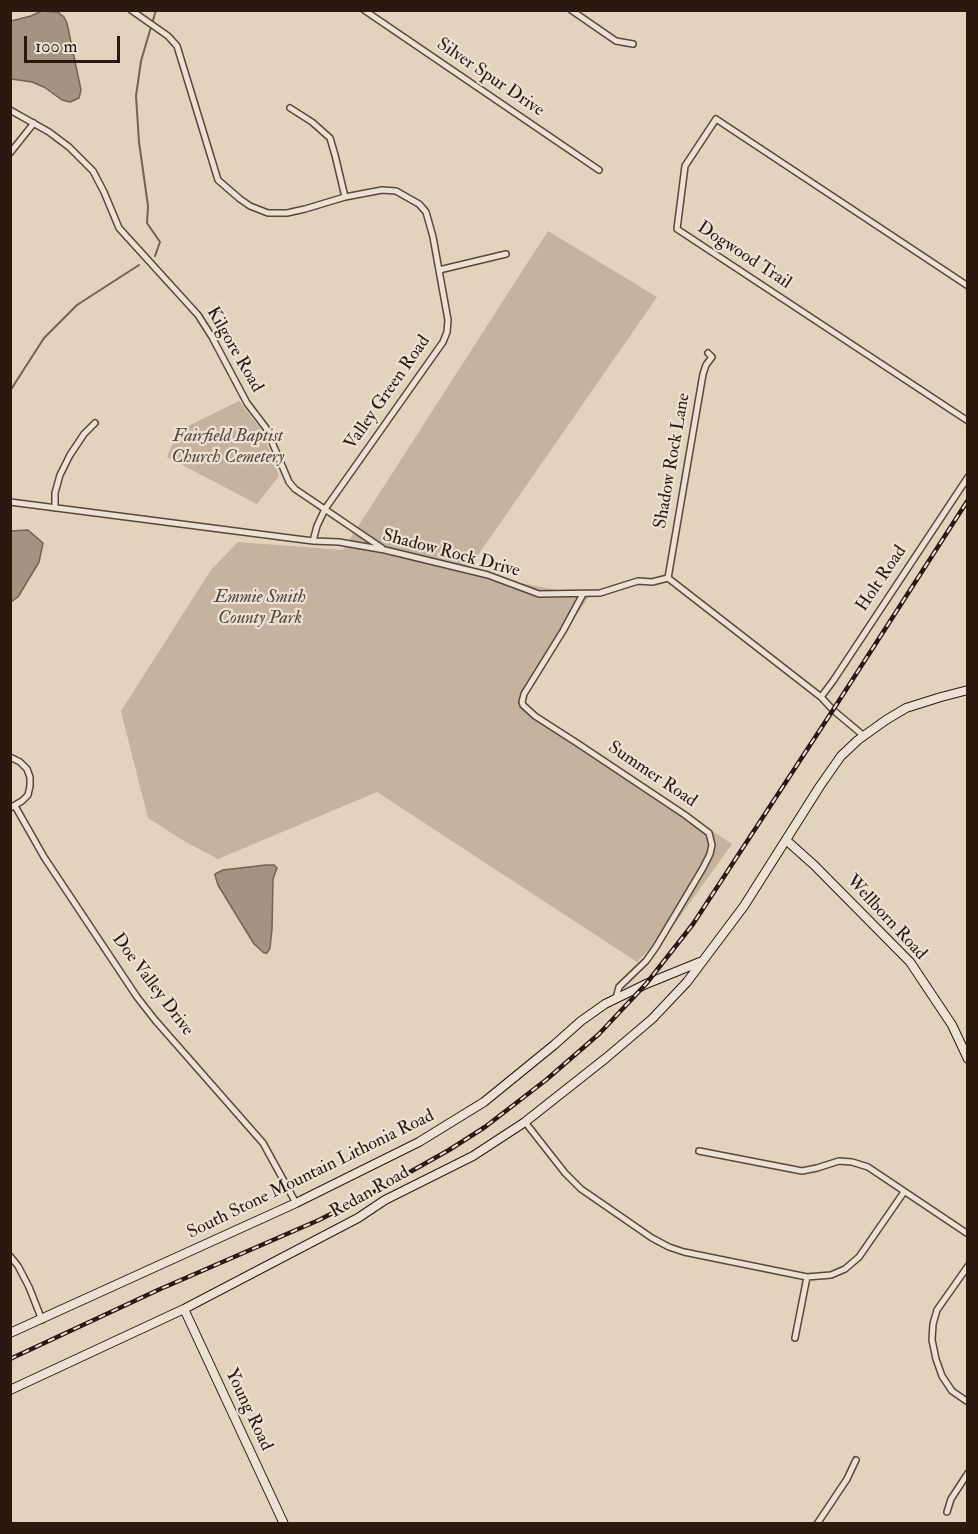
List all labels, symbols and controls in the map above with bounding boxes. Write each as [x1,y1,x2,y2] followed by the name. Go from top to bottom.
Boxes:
[27,24,123,62] scale bar
[432,34,548,122] street label: Silver Spur Drive
[35,35,78,58] text: 100 m
[693,218,795,294] street label: Dogwood Trail
[201,303,267,397] street label: Kilgore Road
[341,332,435,454] street label: Valley Green Road
[650,391,696,531] street label: Shadow Rock Lane
[172,426,284,468] park label: Fairfield Baptist Church Cemetery
[380,525,522,583] street label: Shadow Rock Drive
[852,542,912,616] street label: Holt Road
[214,587,306,630] park label: Emmie Smith County Park
[603,737,701,813] street label: Summer Road
[841,871,931,965] street label: Wellborn Road
[106,929,198,1041] street label: Doe Valley Drive
[184,1106,438,1244] street label: South Stone Mountain Lithonia Road
[327,1162,413,1224] street label: Redan Road
[220,1365,276,1455] street label: Young Road

